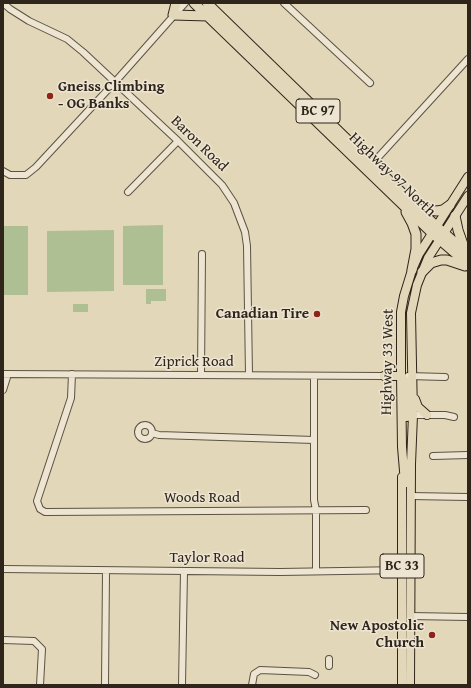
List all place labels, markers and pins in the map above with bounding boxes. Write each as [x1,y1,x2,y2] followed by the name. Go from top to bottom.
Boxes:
[58,78,164,113] place label: Gneiss Climbing - OG Banks
[45,91,55,101] marker: Gneiss Climbing - OG Banks
[216,305,309,323] place label: Canadian Tire
[312,309,322,319] marker: Canadian Tire
[330,617,424,652] place label: New Apostolic Church
[427,630,437,640] marker: New Apostolic Church

